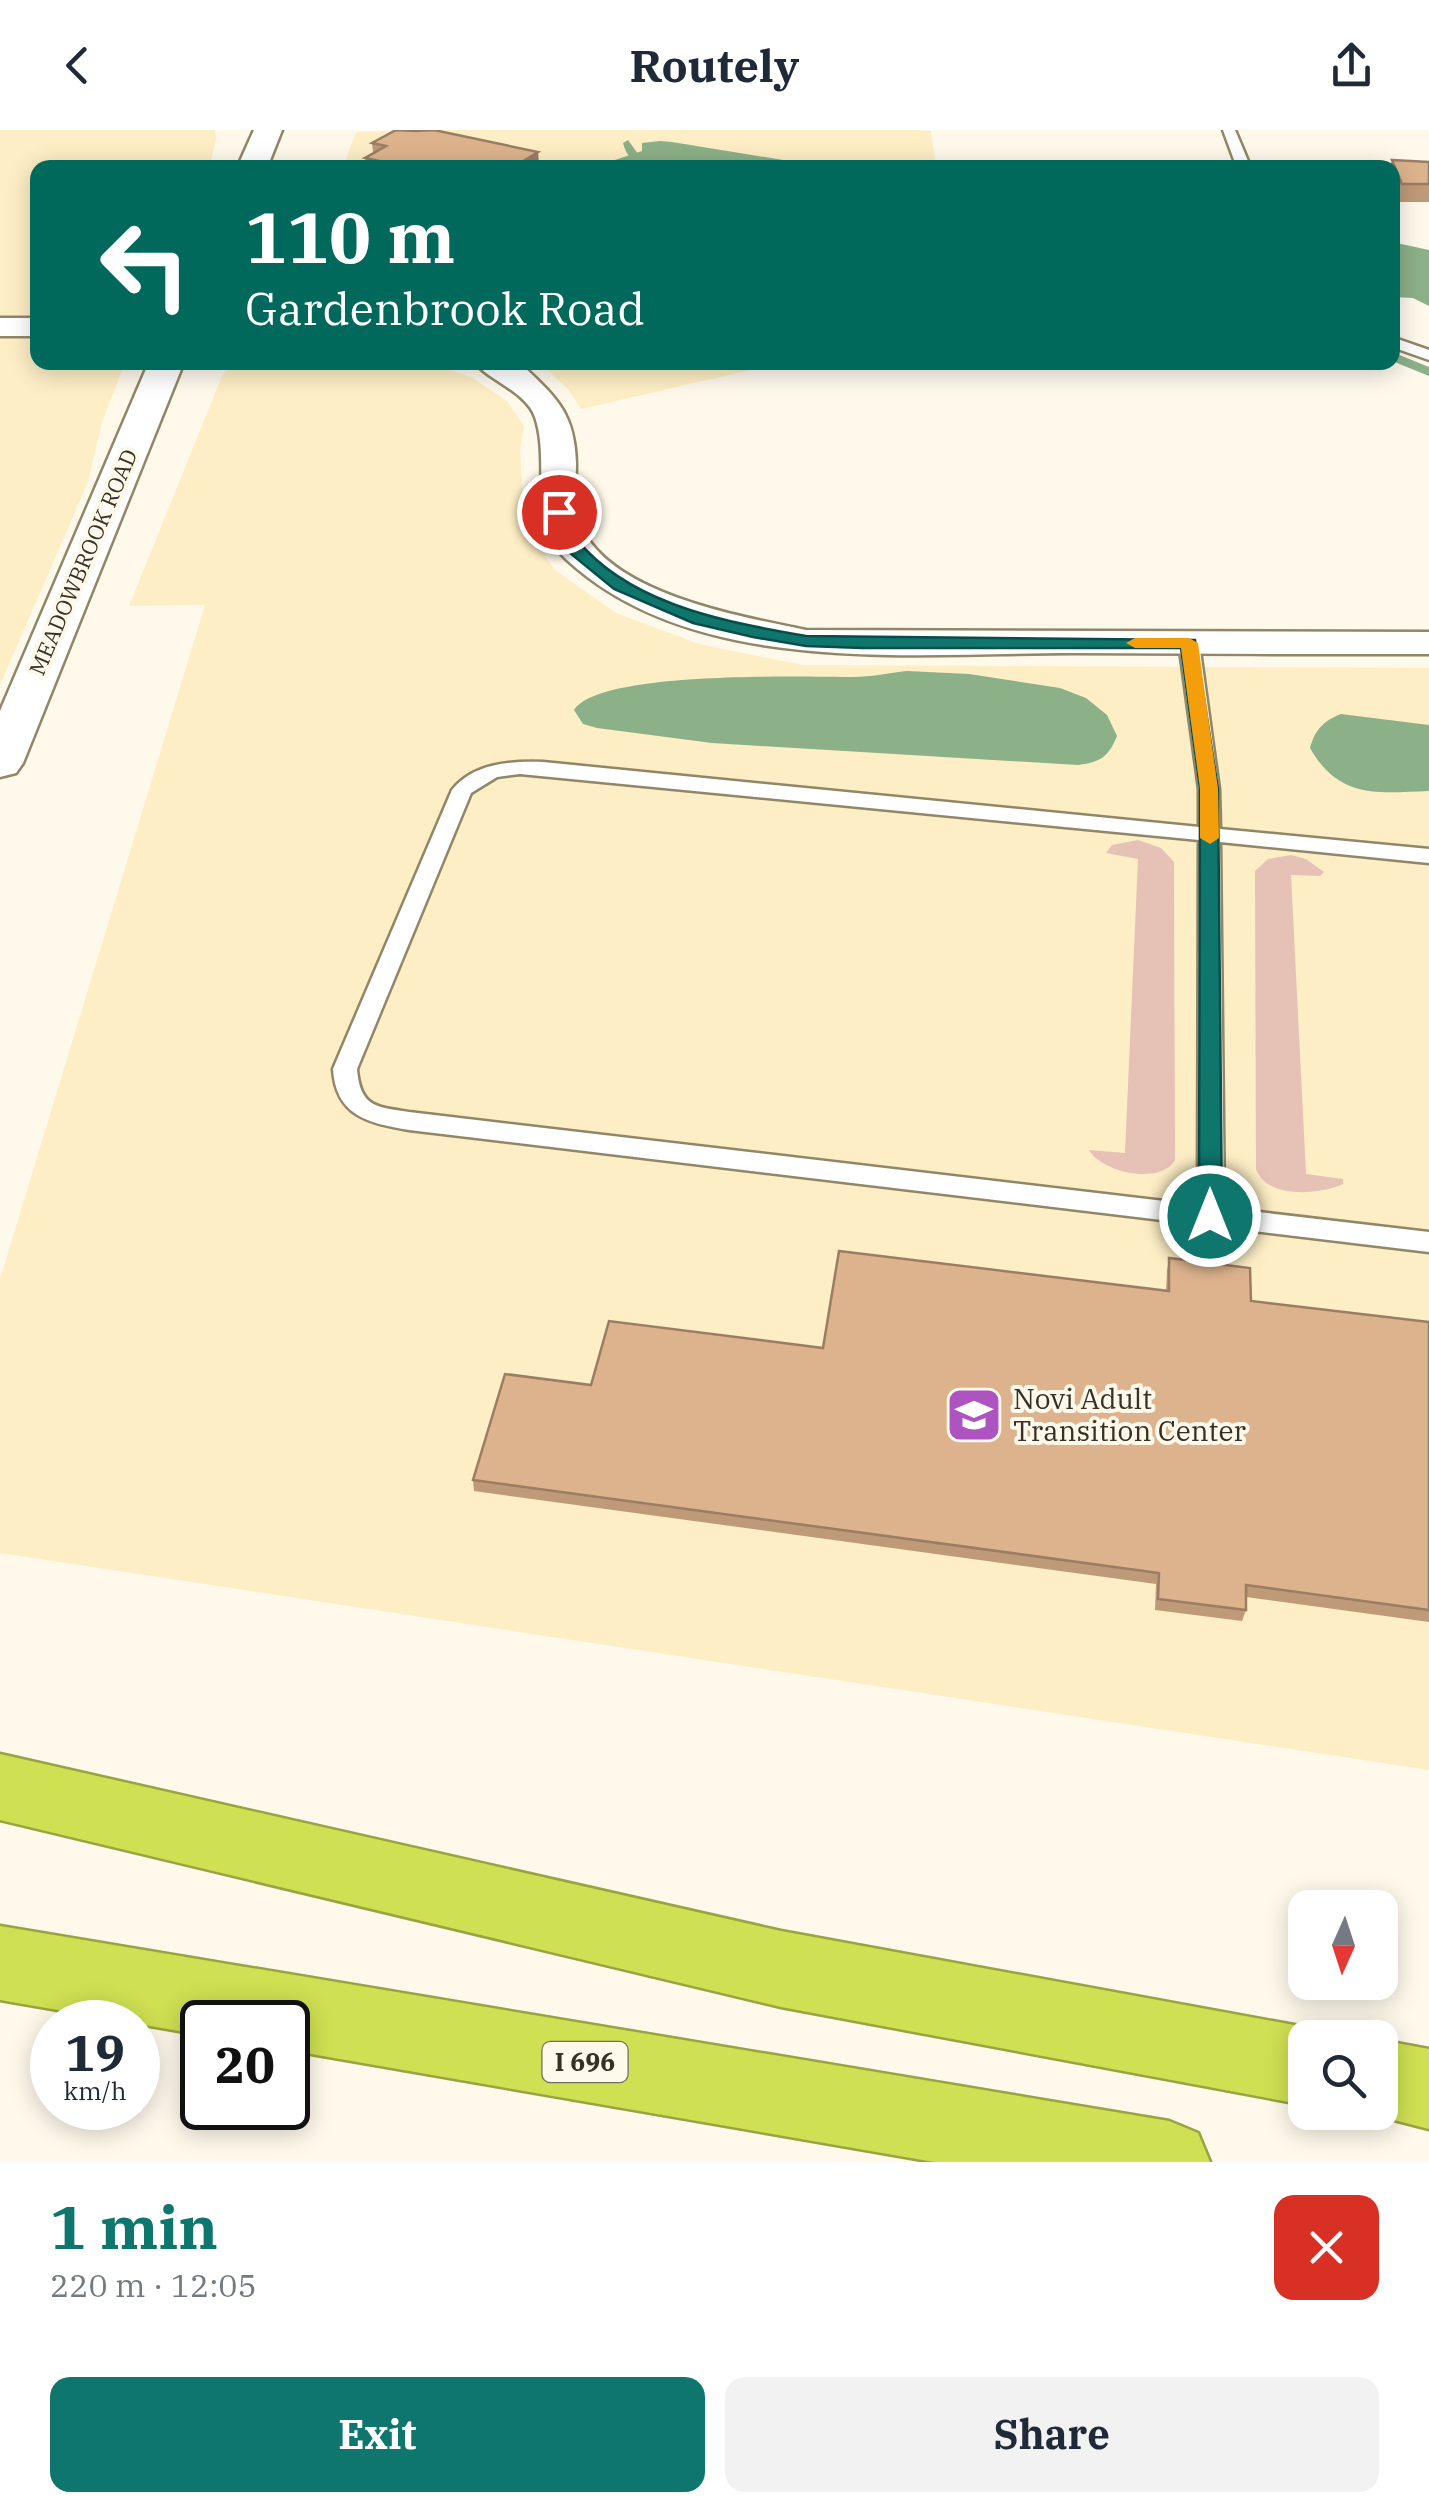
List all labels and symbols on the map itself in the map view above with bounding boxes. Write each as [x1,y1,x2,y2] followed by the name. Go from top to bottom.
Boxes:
[22,444,143,679] street label: MEADOWBROOK ROAD
[517,470,602,555] pin
[1158,1164,1262,1268] position arrow
[1013,1380,1246,1449] place label: Novi Adult Transition Center
[944,1385,1004,1445] school or university icon: Novi Adult Transition Center
[1288,1890,1398,2000] north arrow
[180,2000,310,2130] speed limit sign: 20
[542,2042,628,2082] road number: I 696

